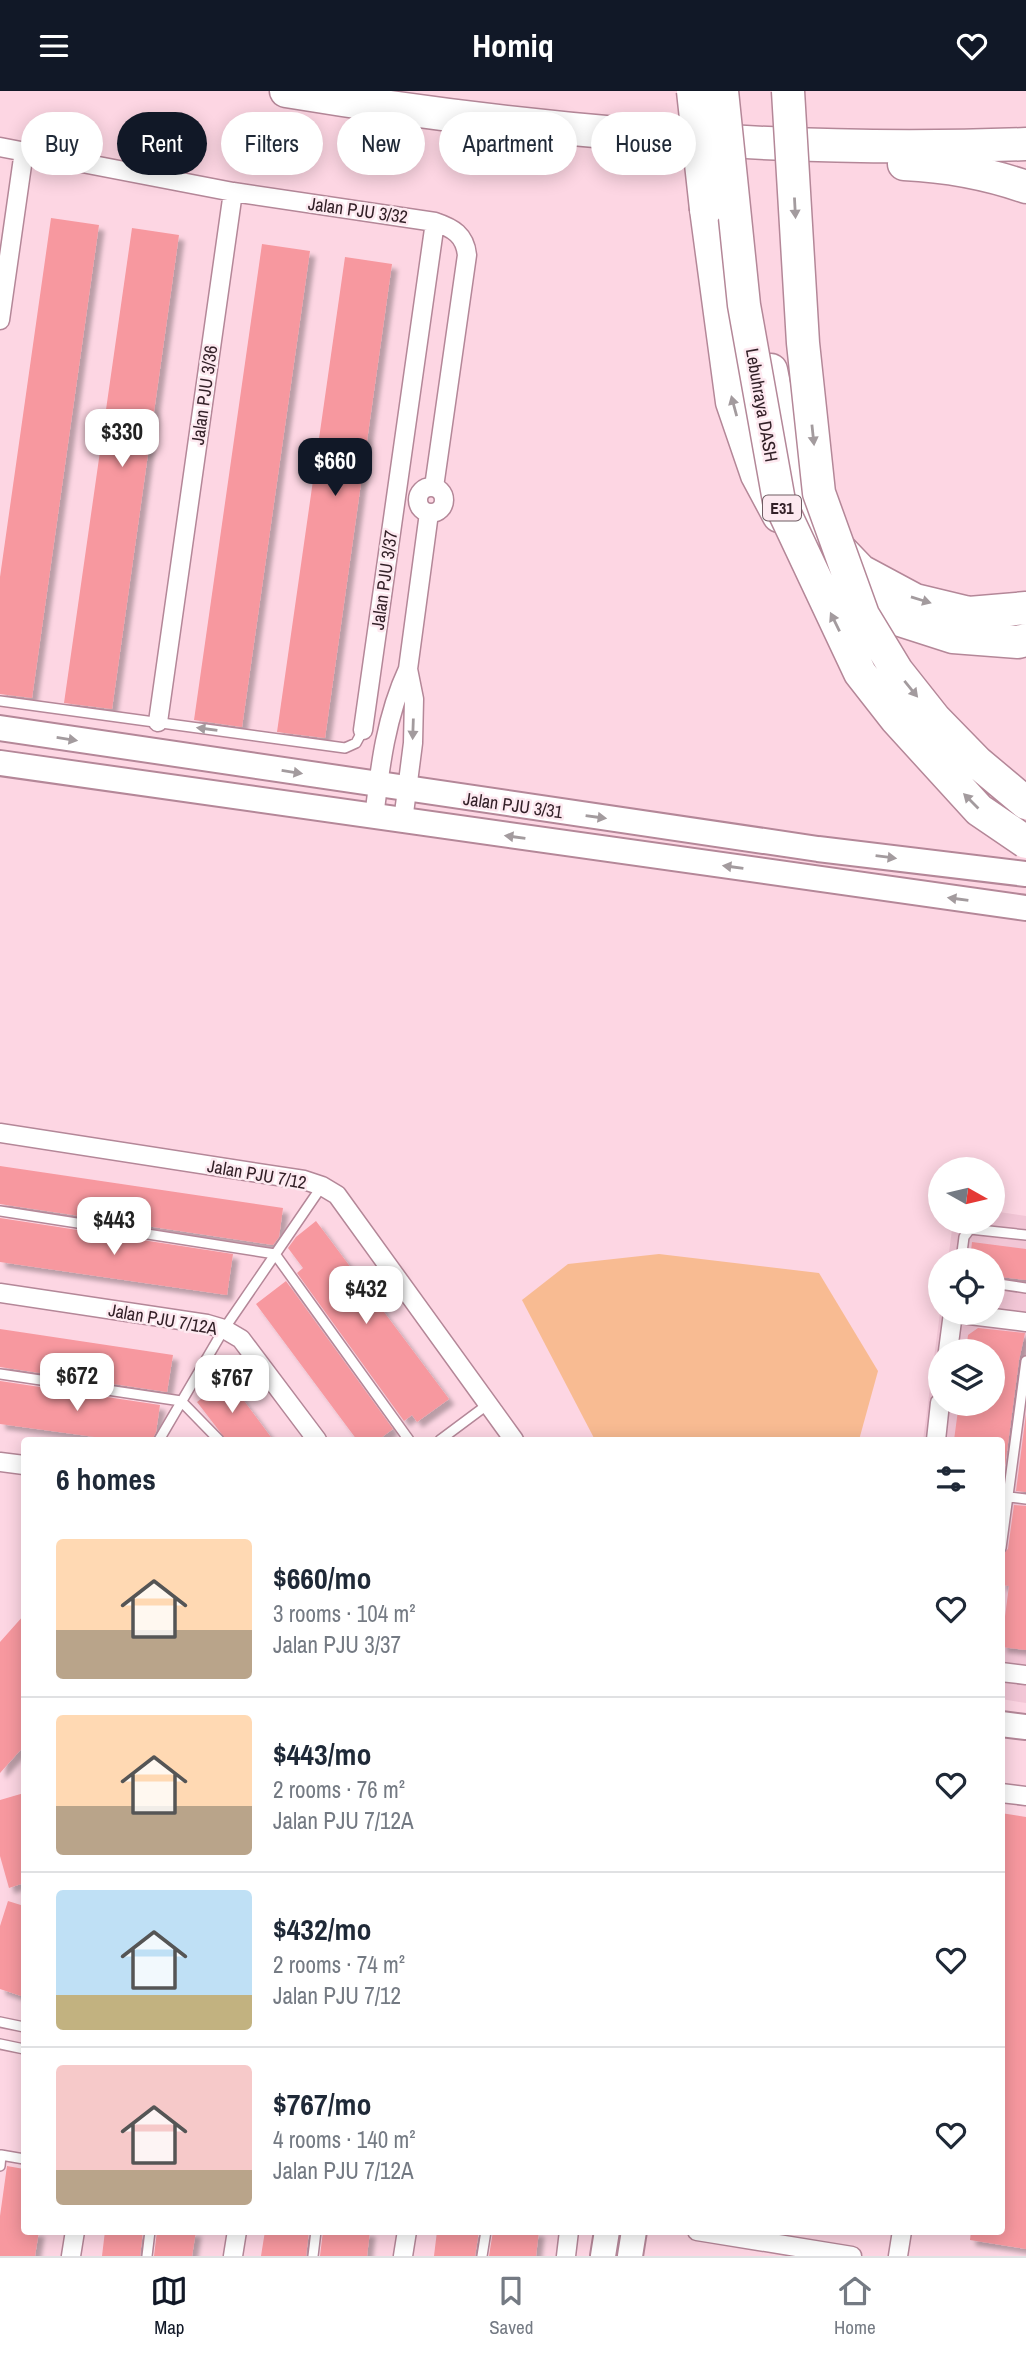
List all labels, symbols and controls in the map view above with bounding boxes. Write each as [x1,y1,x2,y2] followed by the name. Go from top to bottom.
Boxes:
[472,24,554,67] text: Homiq
[35,27,73,65] icon: menu
[953,27,991,65] icon: heart
[21,112,103,175] chip: Buy
[117,112,207,175] chip: Rent
[221,112,323,175] chip: Filters
[337,112,425,175] chip: New
[439,112,577,175] chip: Apartment
[591,112,696,175] chip: House
[307,191,409,229] street label: Jalan PJU 3/32
[790,197,801,219] one-way arrow
[185,344,223,446] street label: Jalan PJU 3/36
[740,346,784,464] street label: Lebuhraya DASH
[728,395,739,417] one-way arrow
[81,409,163,469] pin: $330
[101,416,143,447] text: $330
[807,424,818,446] one-way arrow
[294,439,376,498] pin: $660
[314,445,356,476] text: $660
[763,495,801,521] road number: E31
[365,529,403,631] street label: Jalan PJU 3/37
[911,596,932,606] one-way arrow
[829,612,840,632] one-way arrow
[904,679,919,697] one-way arrow
[407,718,419,740] one-way arrow
[195,723,217,734] one-way arrow
[57,733,79,744] one-way arrow
[282,767,304,778] one-way arrow
[462,786,565,824] street label: Jalan PJU 3/31
[963,793,980,810] one-way arrow
[586,812,608,823] one-way arrow
[504,831,526,842] one-way arrow
[875,852,897,863] one-way arrow
[722,861,744,872] one-way arrow
[947,893,969,904] one-way arrow
[206,1153,308,1195] street label: Jalan PJU 7/12
[928,1157,1004,1234] north arrow
[928,1157,1005,1416] map controls
[73,1197,155,1257] pin: $443
[93,1204,135,1235] text: $443
[928,1248,1005,1325] button: locate
[325,1267,407,1326] pin: $432
[345,1273,387,1304] text: $432
[107,1297,219,1341] street label: Jalan PJU 7/12A
[928,1339,1005,1416] button: layers
[36,1353,118,1413] pin: $672
[191,1355,273,1415] pin: $767
[56,1360,98,1391] text: $672
[211,1362,253,1393] text: $767
[56,1459,156,1499] text: 6 homes
[932,1460,970,1498] icon: filters
[273,1558,371,1598] text: $660/mo
[112,1567,196,1651] icon: home
[932,1590,970,1628] icon: heart
[273,1598,416,1629] text: 3 rooms · 104 m²
[273,1629,401,1660] text: Jalan PJU 3/37
[273,1734,371,1774] text: $443/mo
[112,1743,196,1827] icon: home
[932,1766,970,1804] icon: heart
[273,1774,405,1805] text: 2 rooms · 76 m²
[273,1805,413,1836] text: Jalan PJU 7/12A
[273,1909,371,1949] text: $432/mo
[112,1918,196,2002] icon: home
[932,1941,970,1979] icon: heart
[273,1949,405,1980] text: 2 rooms · 74 m²
[273,1980,401,2011] text: Jalan PJU 7/12
[273,2084,371,2124] text: $767/mo
[112,2093,196,2177] icon: home
[932,2116,970,2154] icon: heart
[273,2124,416,2155] text: 4 rooms · 140 m²
[273,2155,413,2186] text: Jalan PJU 7/12A
[150,2272,188,2340] tab: Map
[489,2272,533,2340] tab: Saved
[834,2272,876,2340] tab: Home

